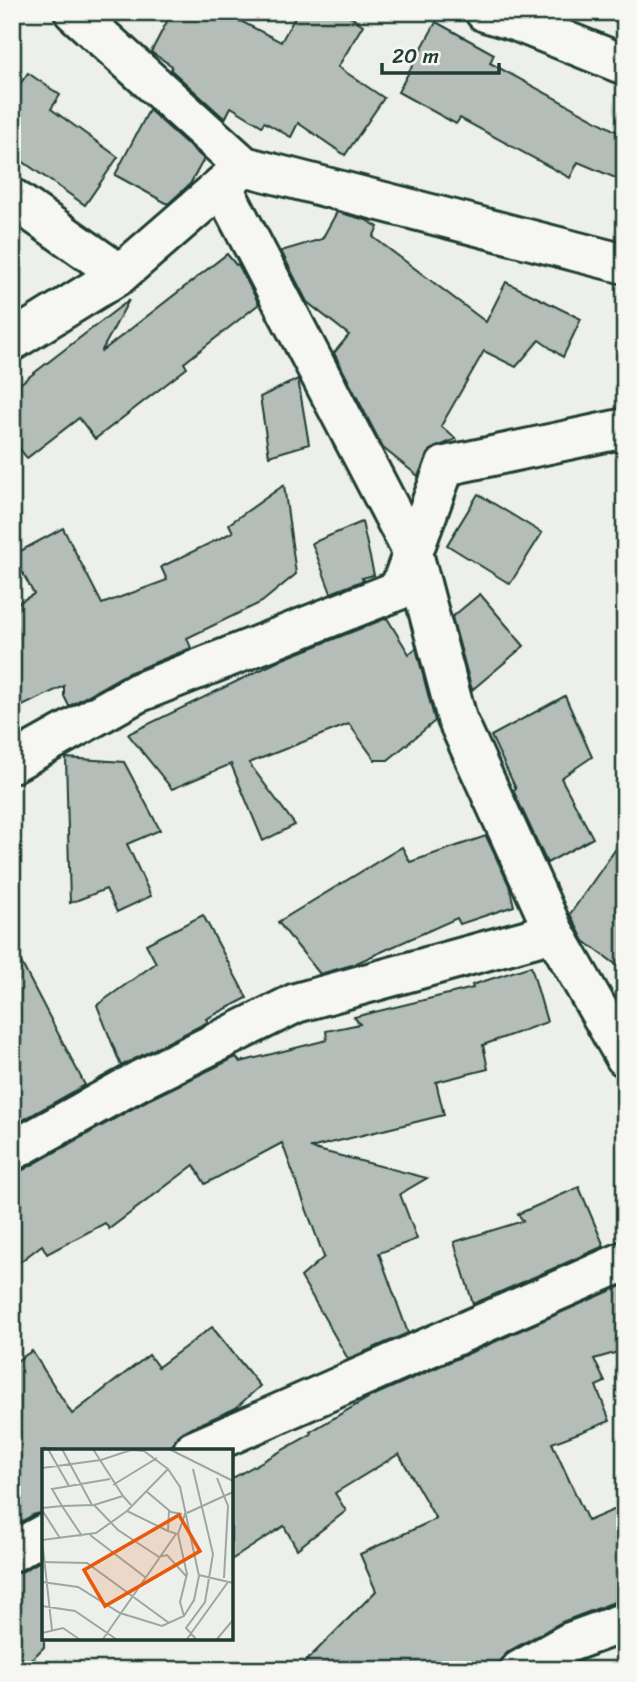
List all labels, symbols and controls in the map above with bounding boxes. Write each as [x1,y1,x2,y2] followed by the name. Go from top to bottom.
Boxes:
[382,32,499,76] scale bar
[392,37,439,75] text: 20 m
[42,1449,233,1640] inset map

